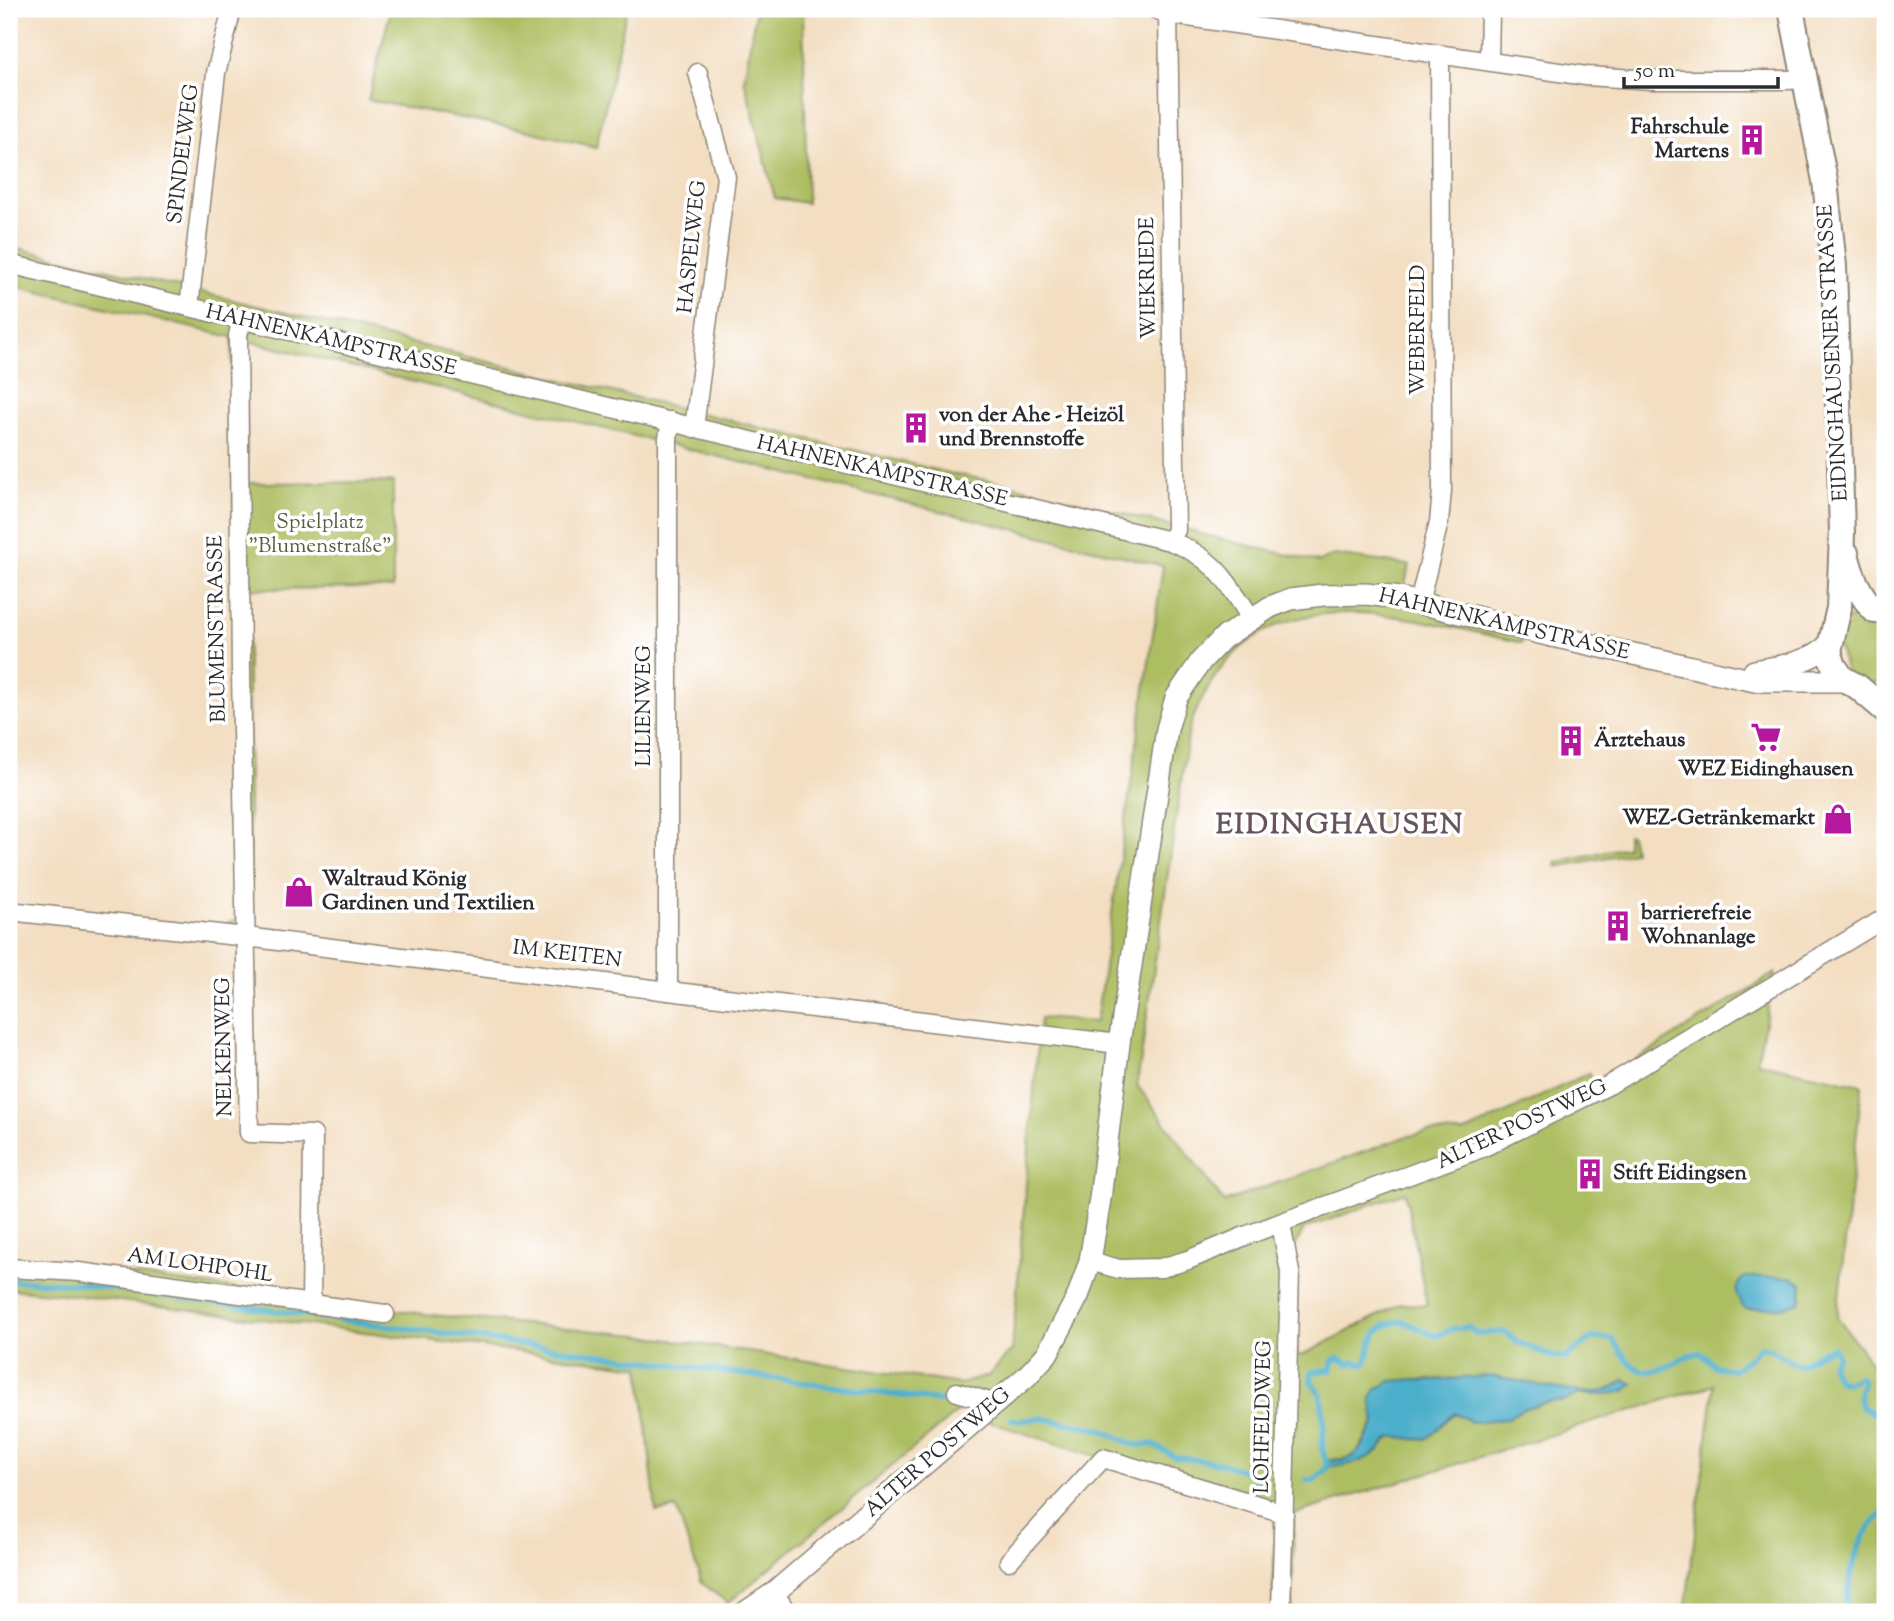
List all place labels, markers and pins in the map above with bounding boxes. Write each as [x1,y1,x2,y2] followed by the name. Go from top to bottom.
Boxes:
[1631,113,1729,167] place label: Fahrschule Martens
[1735,123,1769,157] building icon: Fahrschule Martens
[939,401,1124,455] place label: von der Ahe - Heizöl und Brennstoffe
[899,411,933,445] building icon: von der Ahe - Heizöl und Brennstoffe
[1749,720,1783,754] supermarket icon: WEZ Eidinghausen
[1554,724,1588,758] building icon: Ärztehaus
[1594,726,1685,756] place label: Ärztehaus
[1678,755,1854,785] place label: WEZ Eidinghausen
[1821,802,1855,836] shop icon: WEZ-Getränkemarkt
[1622,804,1816,834] place label: WEZ-Getränkemarkt
[322,865,535,919] place label: Waltraud König Gardinen und Textilien
[282,875,316,909] shop icon: Waltraud König Gardinen und Textilien
[1640,899,1756,953] place label: barrierefreie Wohnanlage
[1601,909,1635,943] building icon: barrierefreie Wohnanlage
[1573,1157,1607,1191] building icon: Stift Eidingsen
[1613,1159,1747,1189] place label: Stift Eidingsen

